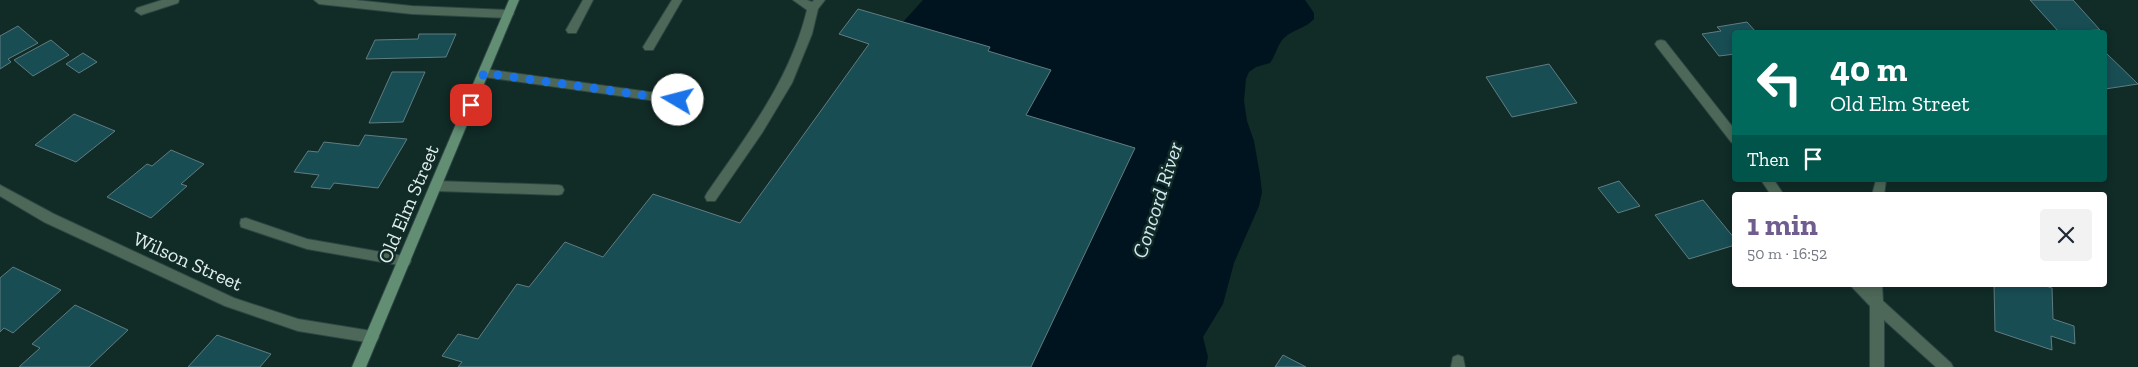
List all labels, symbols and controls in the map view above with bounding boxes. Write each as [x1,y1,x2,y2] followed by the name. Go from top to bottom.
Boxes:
[1830,48,1907,90] text: 40 m
[1747,50,1812,115] icon: left
[651,73,703,125] position arrow
[450,84,492,126] pin
[1830,90,1969,117] text: Old Elm Street
[457,91,485,119] icon: arrive
[1127,138,1188,261] water label: Concord River
[372,140,444,267] street label: Old Elm Street
[1799,145,1827,173] icon: arrive
[1747,148,1789,171] text: Then
[1747,207,1818,243] text: 1 min
[2040,209,2092,261] button: close
[130,226,247,296] street label: Wilson Street
[1747,244,1827,263] text: 50 m · 16:52

